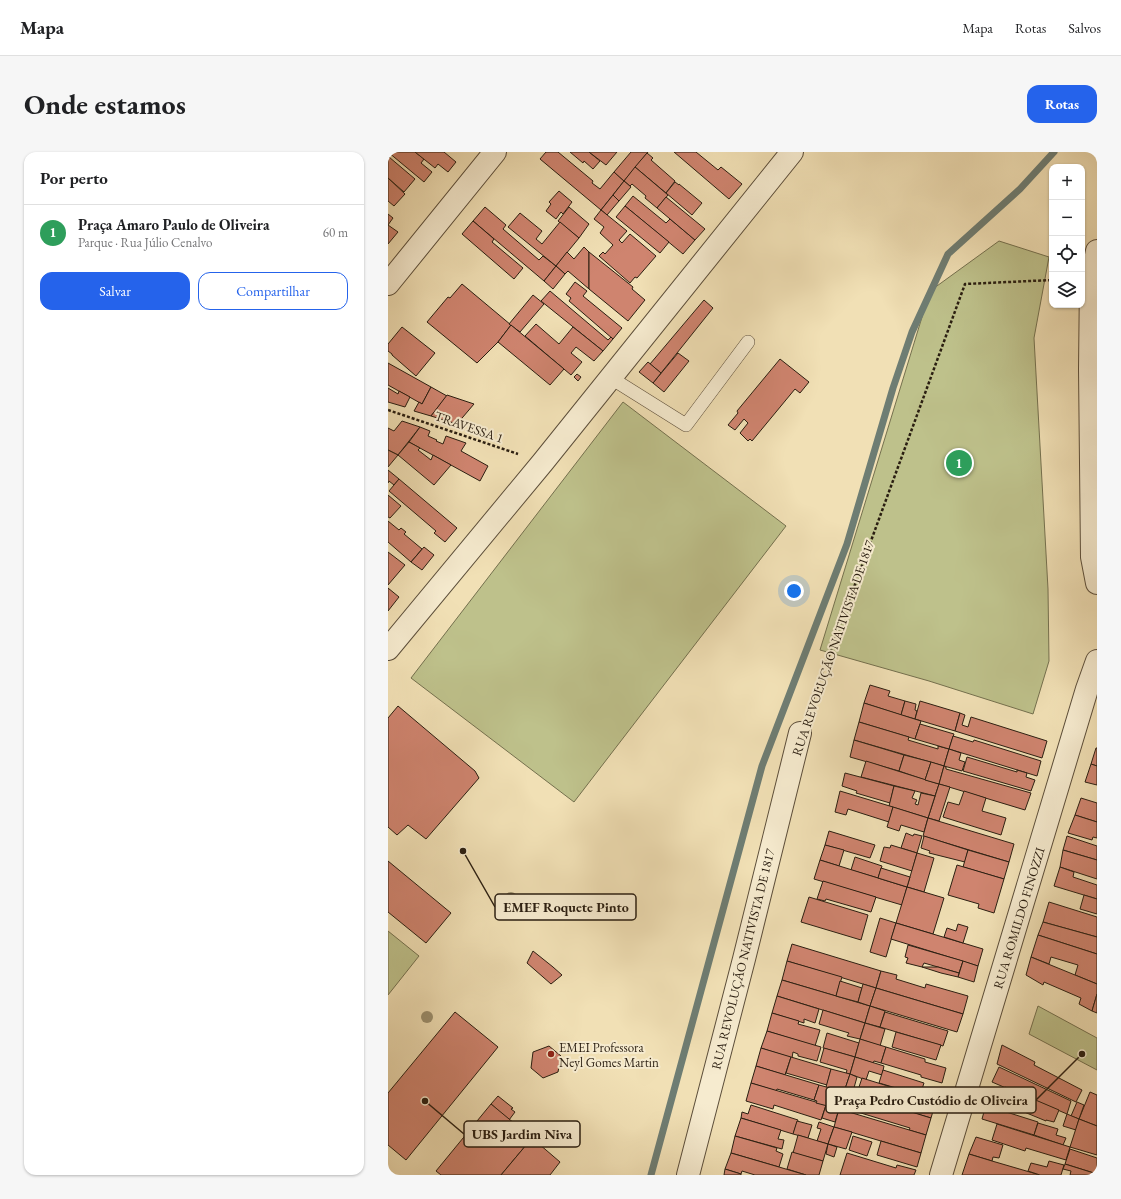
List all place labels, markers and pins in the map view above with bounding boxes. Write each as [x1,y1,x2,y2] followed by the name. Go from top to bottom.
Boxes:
[946,448,972,478] pin: 1
[495,894,636,920] callout: EMEF Roquete Pinto
[559,1039,659,1071] place label: EMEI Professora Neyl Gomes Martin
[546,1049,556,1059] marker: EMEI Professora Neyl Gomes Martin
[826,1087,1036,1113] callout: Praça Pedro Custódio de Oliveira
[464,1121,580,1147] callout: UBS Jardim Niva

